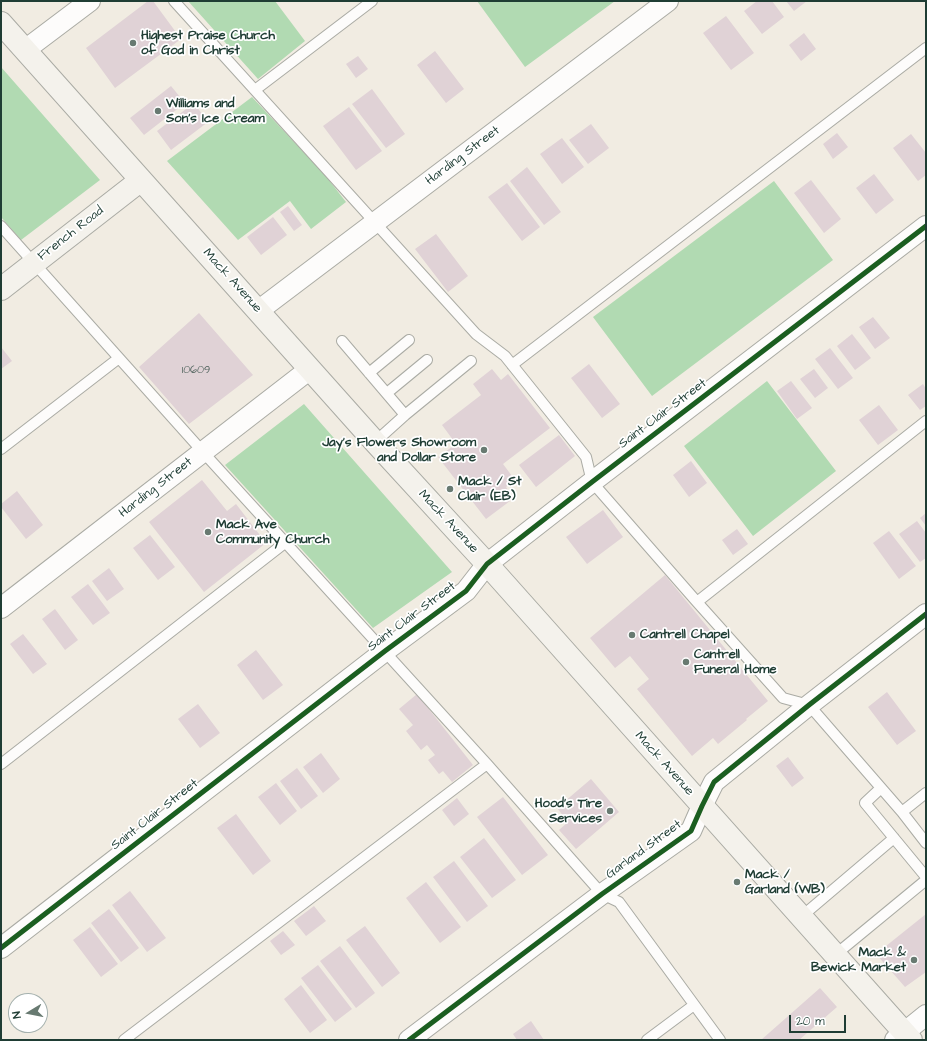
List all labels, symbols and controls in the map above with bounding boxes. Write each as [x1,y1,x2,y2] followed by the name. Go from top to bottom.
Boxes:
[141,28,275,59] place label: Highest Praise Church of God in Christ
[128,38,138,48] marker: Highest Praise Church of God in Christ
[166,96,265,127] place label: Williams and Son's Ice Cream
[153,106,163,116] marker: Williams and Son's Ice Cream
[423,123,503,189] street label: Harding Street
[35,203,107,265] street label: French Road
[199,246,265,316] street label: Mack Avenue
[182,364,210,378] house number: 10609
[616,376,710,452] street label: Saint Clair Street
[322,435,476,466] place label: Jay's Flowers Showroom and Dollar Store
[479,445,489,455] marker: Jay's Flowers Showroom and Dollar Store
[116,455,196,521] street label: Harding Street
[458,474,522,505] place label: Mack / St Clair (EB)
[445,484,455,494] marker: Mack / St Clair (EB)
[415,487,481,557] street label: Mack Avenue
[216,517,329,548] place label: Mack Ave Community Church
[203,527,213,537] marker: Mack Ave Community Church
[365,579,459,655] street label: Saint Clair Street
[640,627,730,643] place label: Cantrell Chapel
[627,630,637,640] marker: Cantrell Chapel
[694,647,777,678] place label: Cantrell Funeral Home
[681,657,691,667] marker: Cantrell Funeral Home
[631,729,697,799] street label: Mack Avenue
[108,776,202,854] street label: Saint Clair Street
[535,796,602,827] place label: Hood's Tire Services
[605,806,615,816] marker: Hood's Tire Services
[603,817,685,883] street label: Garland Street
[745,867,825,898] place label: Mack / Garland (WB)
[732,877,742,887] marker: Mack / Garland (WB)
[811,945,906,976] place label: Mack & Bewick Market
[909,955,919,965] marker: Mack & Bewick Market
[8,993,48,1033] north arrow
[791,1007,848,1033] scale bar
[9,1010,25,1020] text: N
[796,1013,825,1030] text: 20 m

